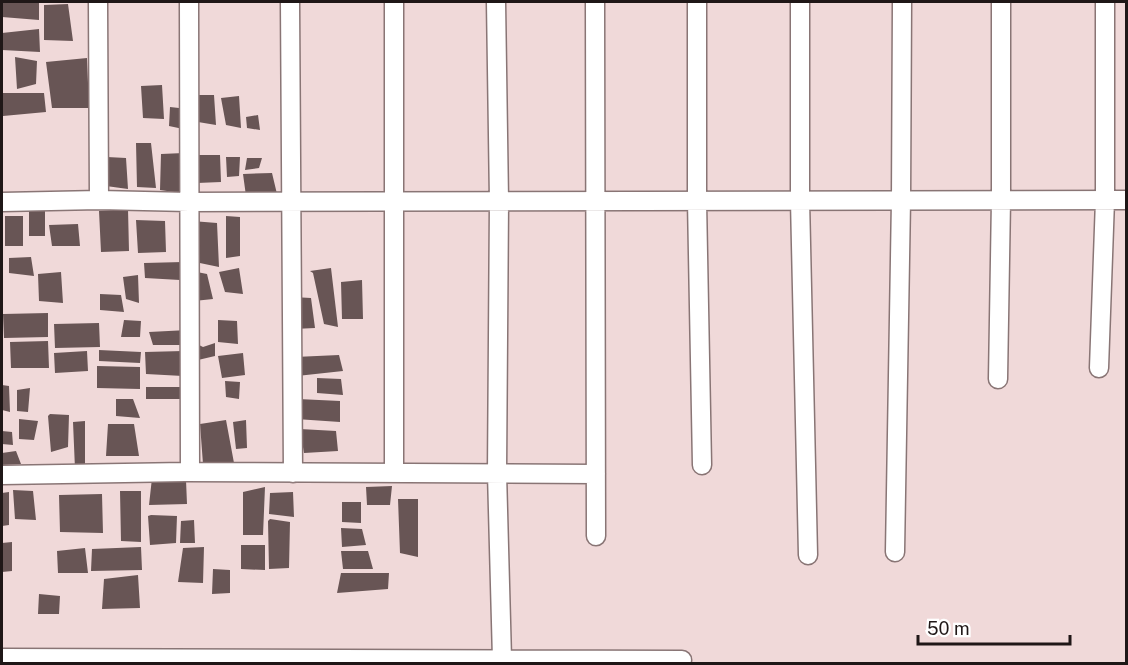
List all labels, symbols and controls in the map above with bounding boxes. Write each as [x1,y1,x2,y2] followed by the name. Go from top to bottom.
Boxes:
[918,608,1070,646] scale bar
[927,618,970,639] text: 50 m

